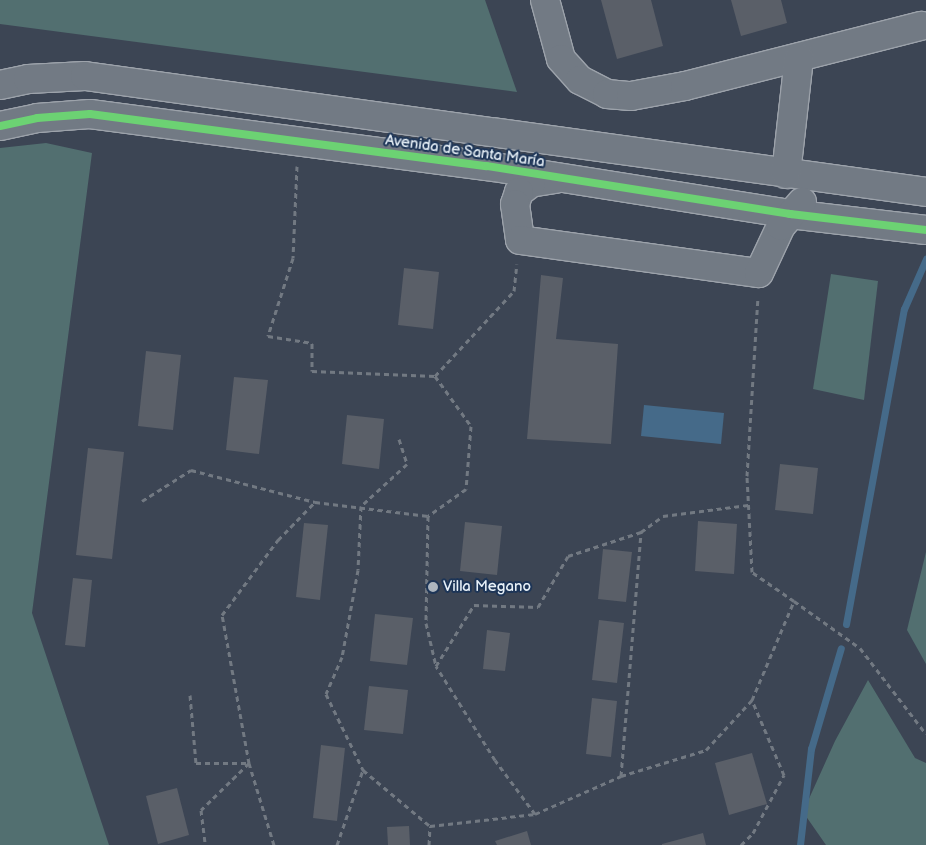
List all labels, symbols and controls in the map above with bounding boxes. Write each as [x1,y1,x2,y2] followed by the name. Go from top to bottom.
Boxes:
[384,131,546,171] street label: Avenida de Santa María
[443,578,531,596] place label: Villa Megano
[427,581,439,593] marker: Villa Megano

